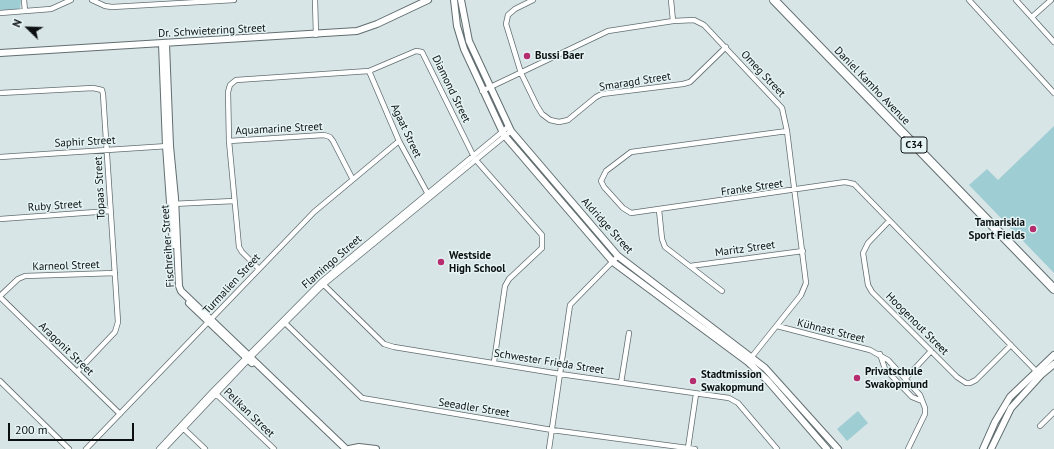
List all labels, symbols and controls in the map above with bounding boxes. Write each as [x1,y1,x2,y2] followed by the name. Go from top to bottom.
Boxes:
[8,8,48,48] north arrow
[9,17,25,29] text: N
[158,22,266,40] street label: Dr. Schwietering Street
[831,44,913,128] street label: Daniel Kamho Avenue
[738,48,788,100] street label: Omeg Street
[535,49,584,63] place label: Bussi Baer
[522,51,532,61] marker: Bussi Baer
[429,53,473,125] street label: Diamond Street
[598,70,672,94] street label: Smaragd Street
[388,102,424,160] street label: Agaat Street
[235,120,323,138] street label: Aquamarine Street
[54,134,116,150] street label: Saphir Street
[901,137,927,153] road number: C34
[92,156,108,220] street label: Topaas Street
[720,177,784,199] street label: Franke Street
[578,195,636,257] street label: Aldridge Street
[27,198,83,214] street label: Ruby Street
[159,204,177,288] street label: Fischreiher Street
[969,216,1025,242] place label: Tamariskia Sport Fields
[1028,224,1038,234] marker: Tamariskia Sport Fields
[299,232,365,292] street label: Flamingo Street
[714,238,776,260] street label: Maritz Street
[449,249,505,275] place label: Westside High School
[201,251,263,317] street label: Turmalien Street
[436,257,446,267] marker: Westside High School
[32,258,100,274] street label: Karneol Street
[883,290,951,358] street label: Hoogenout Street
[796,316,866,346] street label: Kühnast Street
[36,320,96,378] street label: Aragonit Street
[493,347,605,377] street label: Schwester Frieda Street
[865,365,928,391] place label: Privatschule Swakopmund
[701,368,764,394] place label: Stadtmission Swakopmund
[852,373,862,383] marker: Privatschule Swakopmund
[688,376,698,386] marker: Stadtmission Swakopmund
[221,386,277,440] street label: Pelikan Street
[437,396,511,420] street label: Seeadler Street
[10,415,136,441] scale bar
[15,422,48,437] text: 200 m

